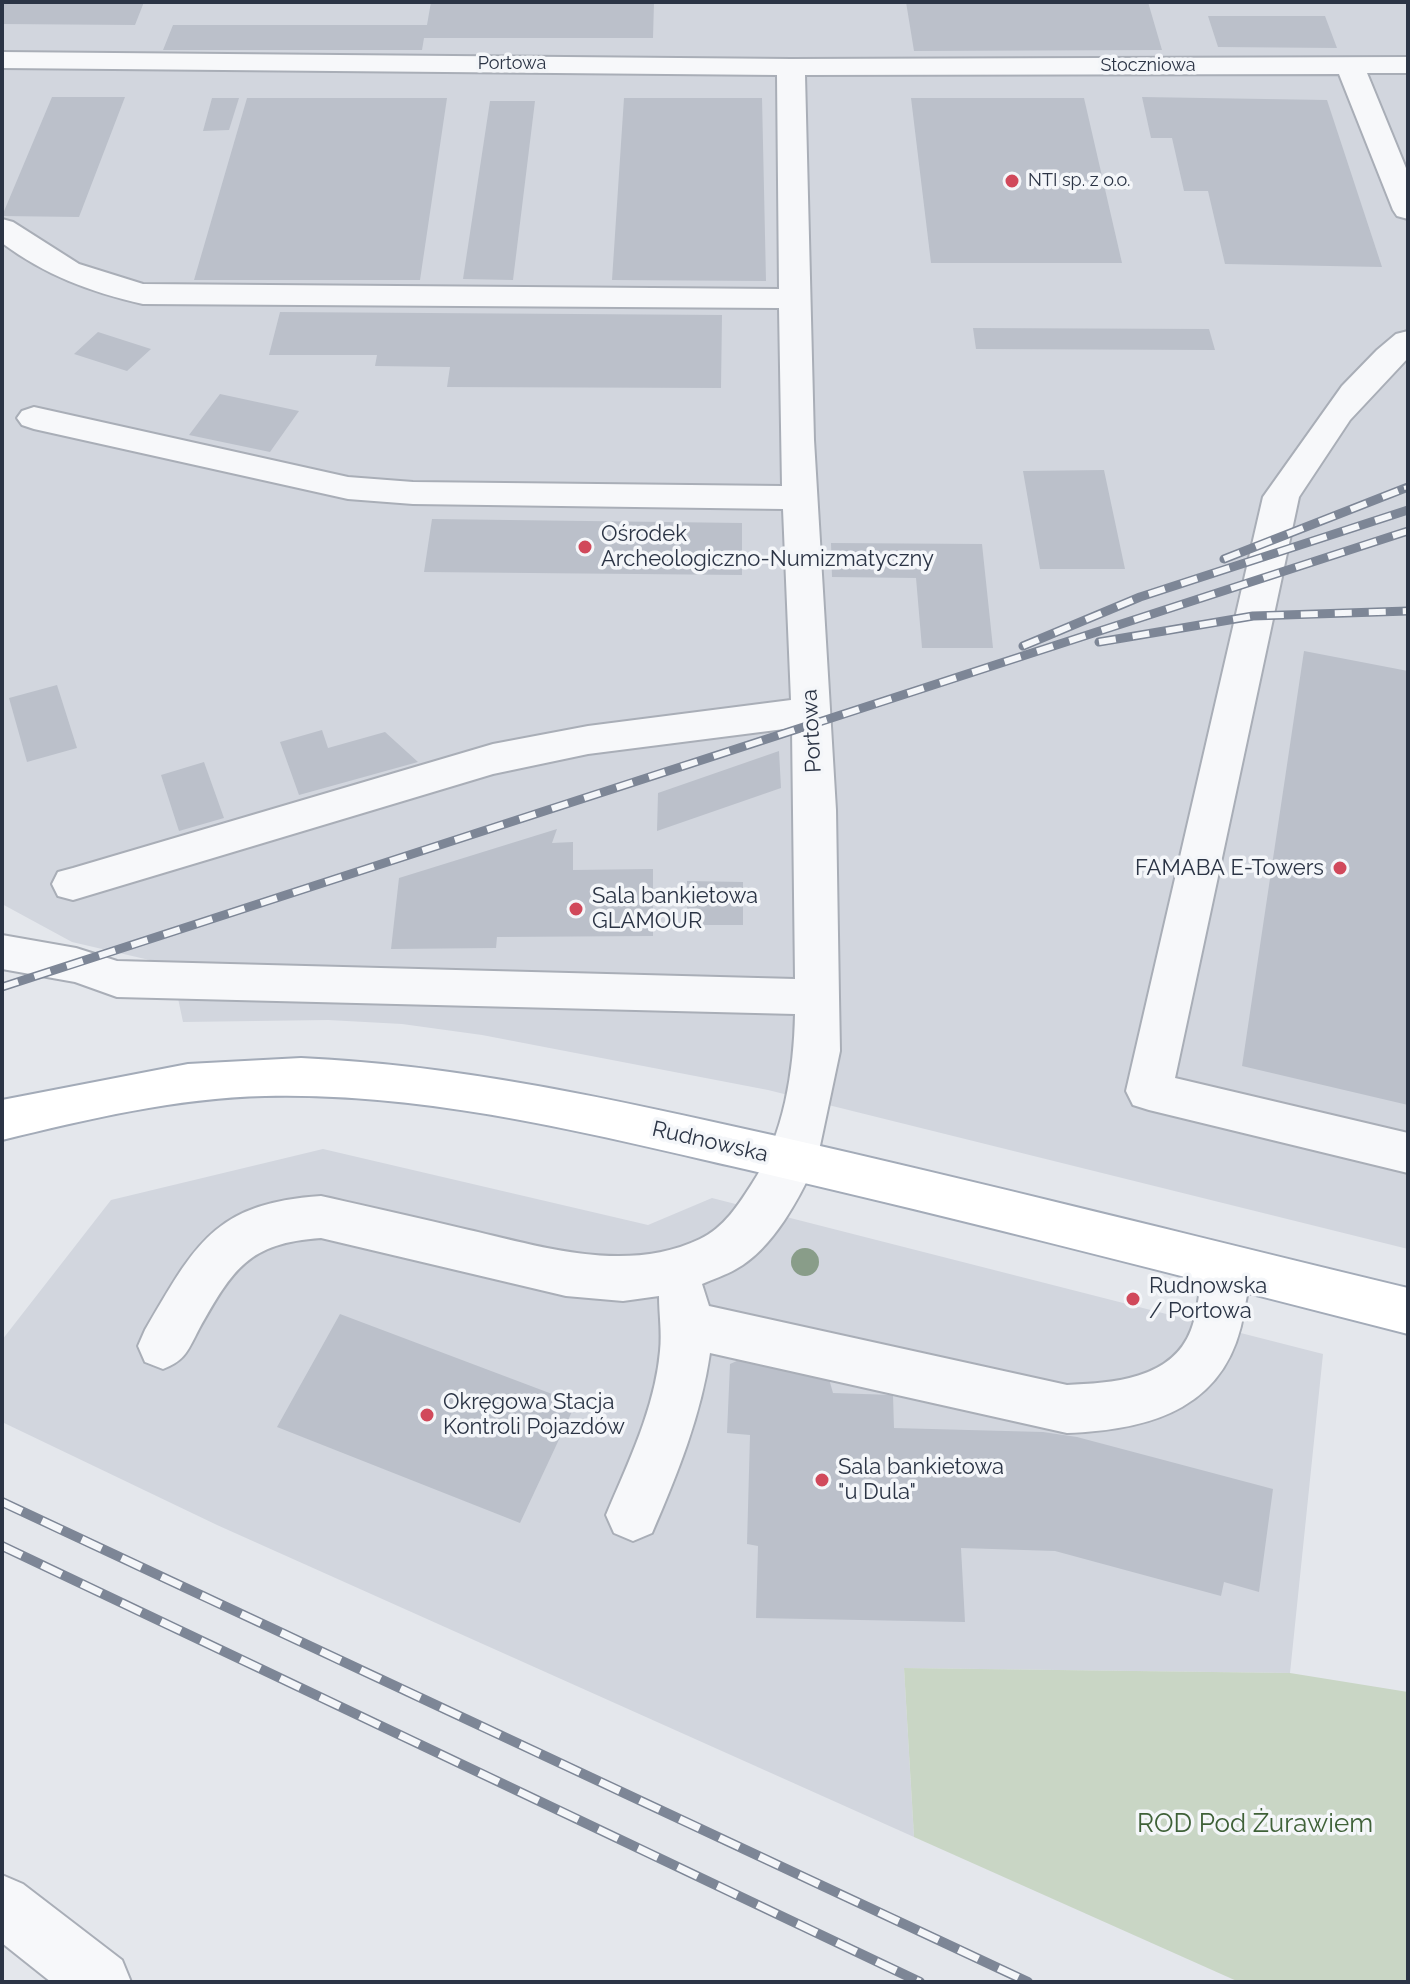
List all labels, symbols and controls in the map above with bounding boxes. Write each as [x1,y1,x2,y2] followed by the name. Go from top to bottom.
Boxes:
[478,53,546,75] street label: Portowa
[1100,55,1196,77] street label: Stoczniowa
[1028,170,1130,192] place label: NTI sp. z o.o.
[1003,172,1021,190] marker: NTI sp. z o.o.
[601,521,934,572] place label: Ośrodek Archeologiczno-Numizmatyczny
[576,538,594,556] marker: Ośrodek Archeologiczno-Numizmatyczny
[797,688,827,774] street label: Portowa
[1135,855,1324,881] place label: FAMABA E-Towers
[1331,859,1349,877] marker: FAMABA E-Towers
[592,883,758,934] place label: Sala bankietowa GLAMOUR
[567,900,585,918] marker: Sala bankietowa GLAMOUR
[649,1116,771,1168] street label: Rudnowska
[1149,1273,1267,1324] place label: Rudnowska / Portowa
[1124,1290,1142,1308] marker: Rudnowska / Portowa
[443,1389,625,1440] place label: Okręgowa Stacja Kontroli Pojazdów
[418,1406,436,1424] marker: Okręgowa Stacja Kontroli Pojazdów
[838,1454,1004,1506] place label: Sala bankietowa "u Dula"
[813,1471,831,1489] marker: Sala bankietowa "u Dula"
[1137,1808,1373,1840] park label: ROD Pod Żurawiem

